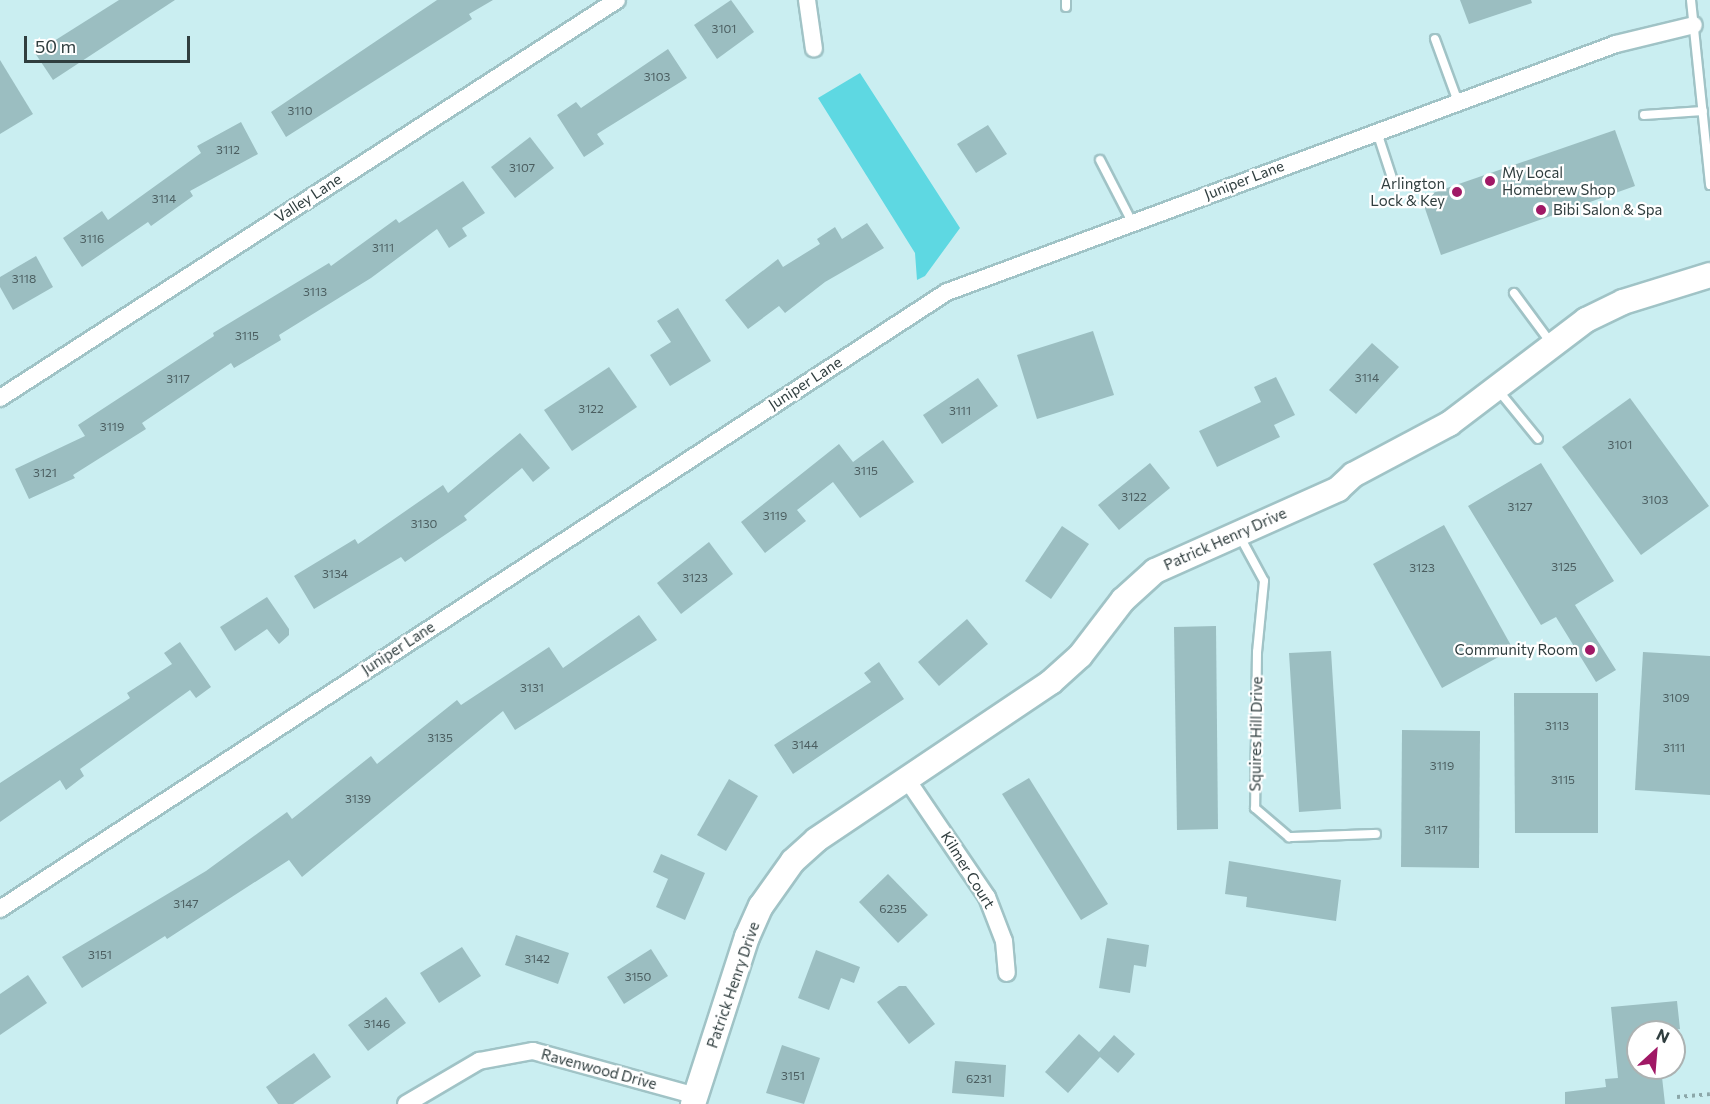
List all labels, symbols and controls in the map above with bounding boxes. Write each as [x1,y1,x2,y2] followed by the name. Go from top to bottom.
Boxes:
[712,22,736,36] house number: 3101
[27,24,194,62] scale bar
[35,35,76,57] text: 50 m
[644,70,670,84] house number: 3103
[288,104,312,118] house number: 3110
[216,143,240,157] house number: 3112
[1202,157,1286,203] street label: Juniper Lane
[509,161,535,175] house number: 3107
[1502,163,1616,198] place label: My Local Homebrew Shop
[271,170,345,226] street label: Valley Lane
[1370,174,1445,209] place label: Arlington Lock & Key
[1483,174,1497,188] marker: My Local Homebrew Shop
[1450,185,1464,199] marker: Arlington Lock & Key
[152,192,176,206] house number: 3114
[1553,201,1662,219] place label: Bibi Salon & Spa
[1534,203,1548,217] marker: Bibi Salon & Spa
[80,232,104,246] house number: 3116
[372,241,394,255] house number: 3111
[12,272,36,286] house number: 3118
[303,285,327,299] house number: 3113
[235,329,259,343] house number: 3115
[765,353,845,413] street label: Juniper Lane
[1355,371,1379,385] house number: 3114
[166,372,190,386] house number: 3117
[578,402,604,416] house number: 3122
[949,404,971,418] house number: 3111
[100,420,124,434] house number: 3119
[1608,438,1632,452] house number: 3101
[854,464,878,478] house number: 3115
[33,466,57,480] house number: 3121
[1121,490,1147,504] house number: 3122
[1642,493,1668,507] house number: 3103
[1508,500,1532,514] house number: 3127
[1161,504,1289,574] street label: Patrick Henry Drive
[763,509,787,523] house number: 3119
[411,517,437,531] house number: 3130
[1551,560,1577,574] house number: 3125
[1409,561,1435,575] house number: 3123
[322,567,348,581] house number: 3134
[682,571,708,585] house number: 3123
[358,618,438,678] street label: Juniper Lane
[1454,641,1578,659] place label: Community Room
[1583,643,1597,657] marker: Community Room
[1246,676,1266,792] street label: Squires Hill Drive
[520,681,544,695] house number: 3131
[1662,691,1690,705] house number: 3109
[1545,719,1569,733] house number: 3113
[427,731,453,745] house number: 3135
[792,738,818,752] house number: 3144
[1663,741,1685,755] house number: 3111
[1430,759,1454,773] house number: 3119
[1551,773,1575,787] house number: 3115
[345,792,371,806] house number: 3139
[1424,823,1448,837] house number: 3117
[937,828,999,912] street label: Kilmer Court
[173,897,199,911] house number: 3147
[879,902,907,916] house number: 6235
[703,920,763,1050] street label: Patrick Henry Drive
[88,948,112,962] house number: 3151
[524,952,550,966] house number: 3142
[625,970,651,984] house number: 3150
[364,1017,390,1031] house number: 3146
[1626,1020,1686,1080] north arrow
[1654,1024,1673,1046] text: N
[539,1045,659,1093] street label: Ravenwood Drive
[781,1069,805,1083] house number: 3151
[966,1072,992,1086] house number: 6231

